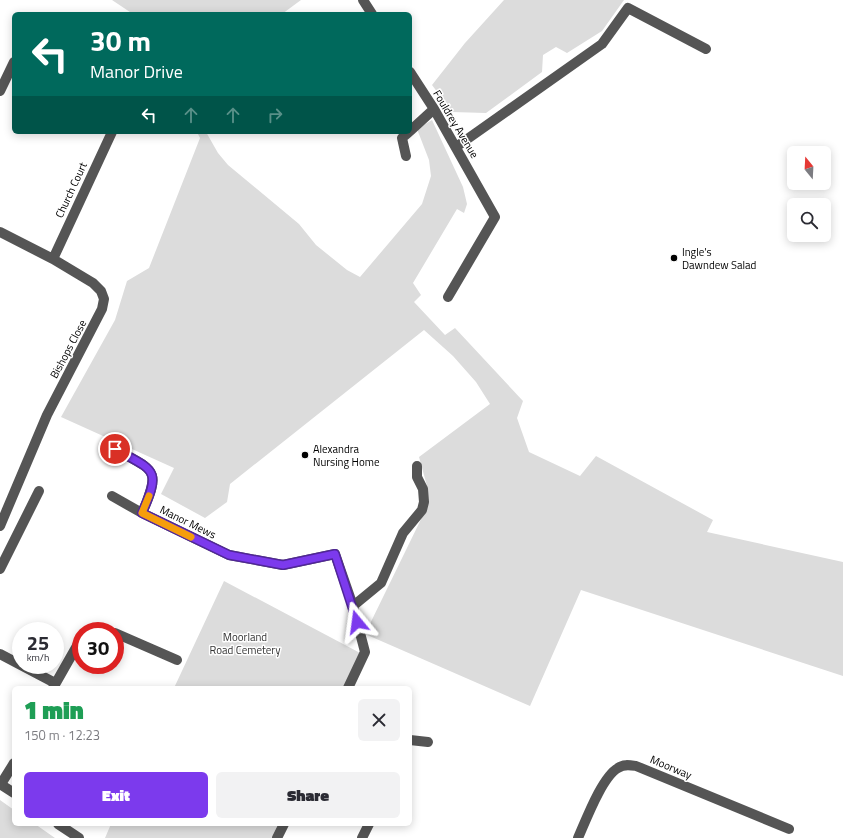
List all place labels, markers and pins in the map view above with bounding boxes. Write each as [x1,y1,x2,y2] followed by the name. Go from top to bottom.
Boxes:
[682,244,757,273] place label: Ingle's Dawndew Salad
[669,253,679,263] marker: Ingle's Dawndew Salad
[98,432,132,466] pin
[313,441,380,470] place label: Alexandra Nursing Home
[300,450,310,460] marker: Alexandra Nursing Home

